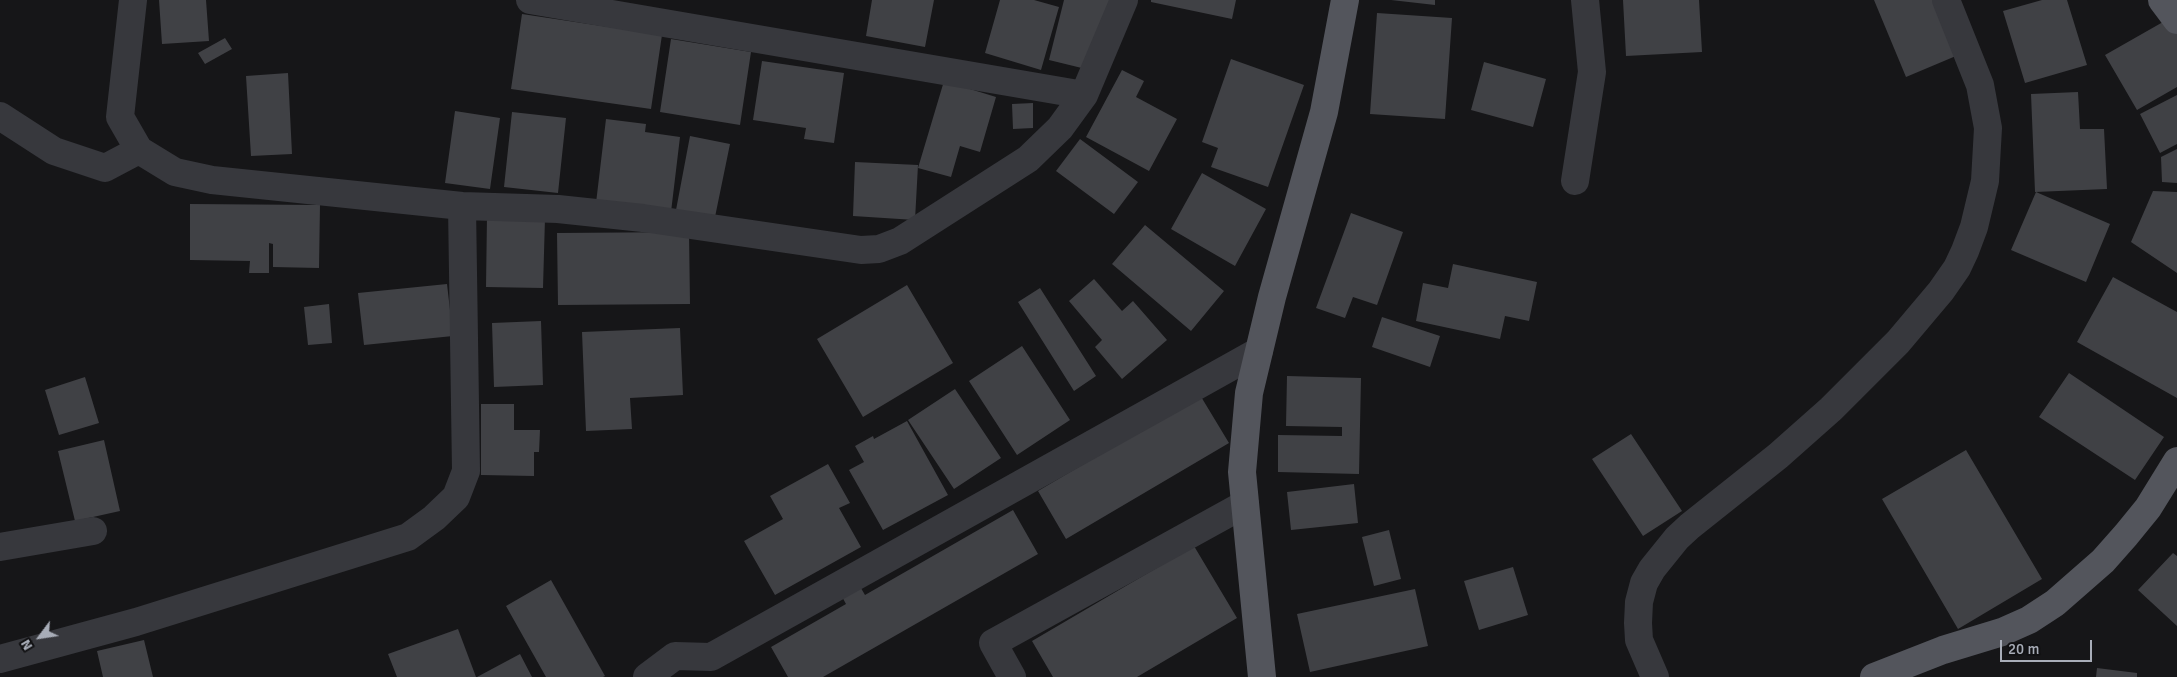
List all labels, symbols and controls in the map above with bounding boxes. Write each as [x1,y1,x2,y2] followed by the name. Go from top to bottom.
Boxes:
[15,612,65,662] north arrow
[2002,630,2094,662] scale bar
[17,636,37,654] text: N
[2008,640,2039,658] text: 20 m

